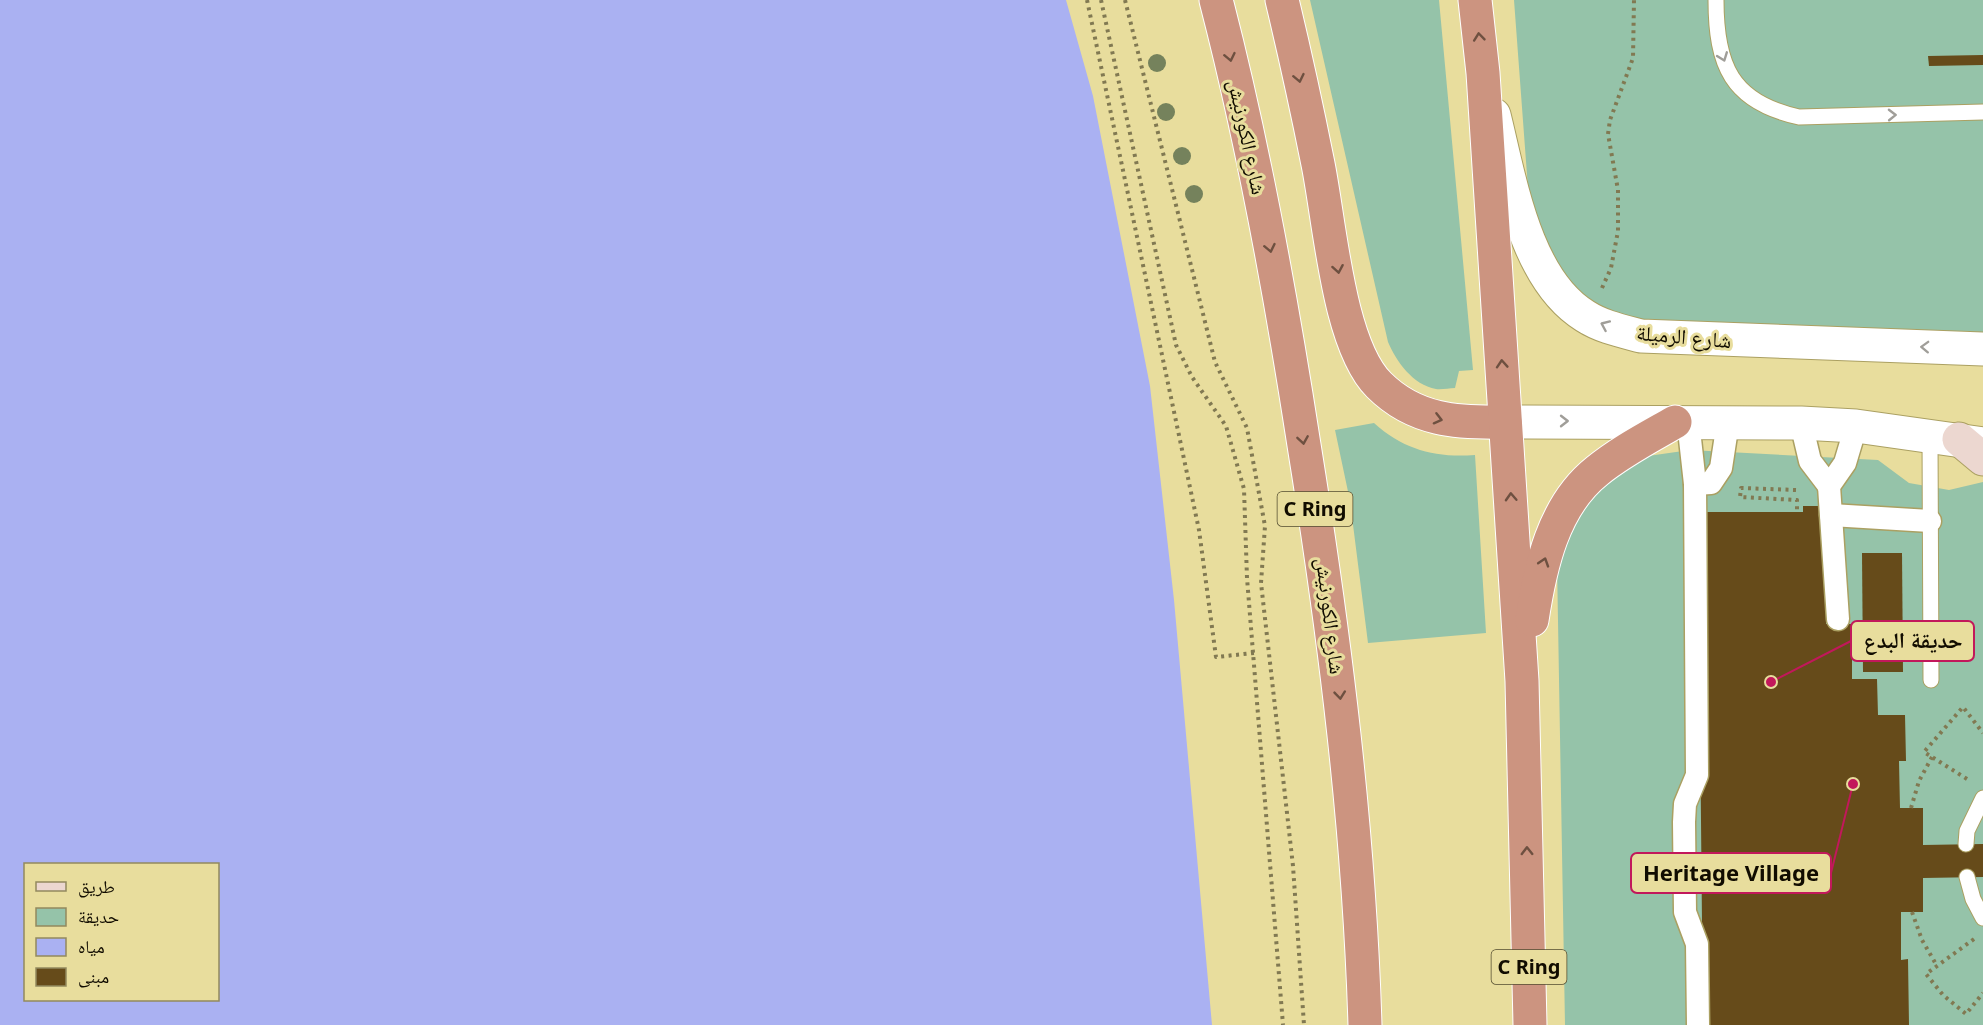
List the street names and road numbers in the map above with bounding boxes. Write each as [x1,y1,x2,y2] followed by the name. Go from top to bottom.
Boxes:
[1222,77,1274,197] street label: شارع الكورنيش
[1636,318,1733,354] street label: شارع الرميلة
[1278,492,1352,526] road number: C Ring
[1310,556,1352,676] street label: شارع الكورنيش
[1492,950,1567,984] road number: C Ring

